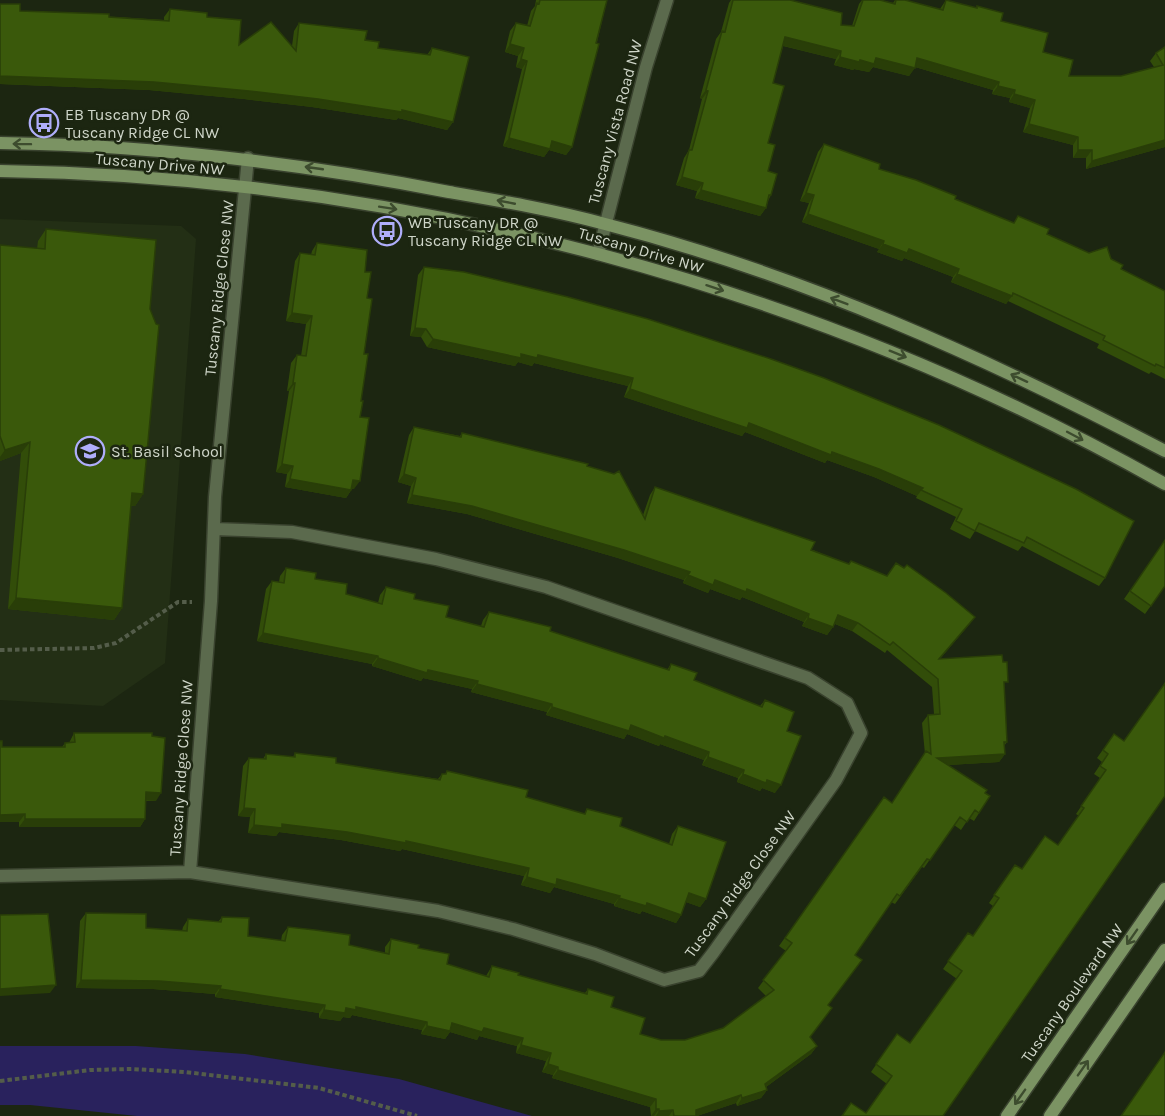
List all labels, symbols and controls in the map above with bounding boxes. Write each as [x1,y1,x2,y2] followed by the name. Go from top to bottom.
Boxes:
[584,37,646,206] street label: Tuscany Vista Road NW
[65,105,220,142] place label: EB Tuscany DR @ Tuscany Ridge CL NW
[28,107,60,139] bus stop icon: EB Tuscany DR @ Tuscany Ridge CL NW
[13,138,33,150] one-way arrow
[95,149,226,179] street label: Tuscany Drive NW
[305,163,325,174] one-way arrow
[497,196,516,208] one-way arrow
[200,198,238,377] street label: Tuscany Ridge Close NW
[377,203,397,214] one-way arrow
[408,213,563,250] place label: WB Tuscany DR @ Tuscany Ridge CL NW
[371,215,403,247] bus stop icon: WB Tuscany DR @ Tuscany Ridge CL NW
[576,223,706,277] street label: Tuscany Drive NW
[705,283,724,294] one-way arrow
[831,295,849,306] one-way arrow
[888,349,907,360] one-way arrow
[1010,371,1028,383] one-way arrow
[1066,430,1084,442] one-way arrow
[74,435,106,467] school or university icon: St. Basil School
[111,442,223,461] place label: St. Basil School
[165,678,197,857] street label: Tuscany Ridge Close NW
[680,806,800,961] street label: Tuscany Ridge Close NW
[1017,919,1128,1066] street label: Tuscany Boulevard NW
[1126,929,1138,945] one-way arrow
[1078,1060,1090,1077] one-way arrow
[1014,1089,1026,1105] one-way arrow

